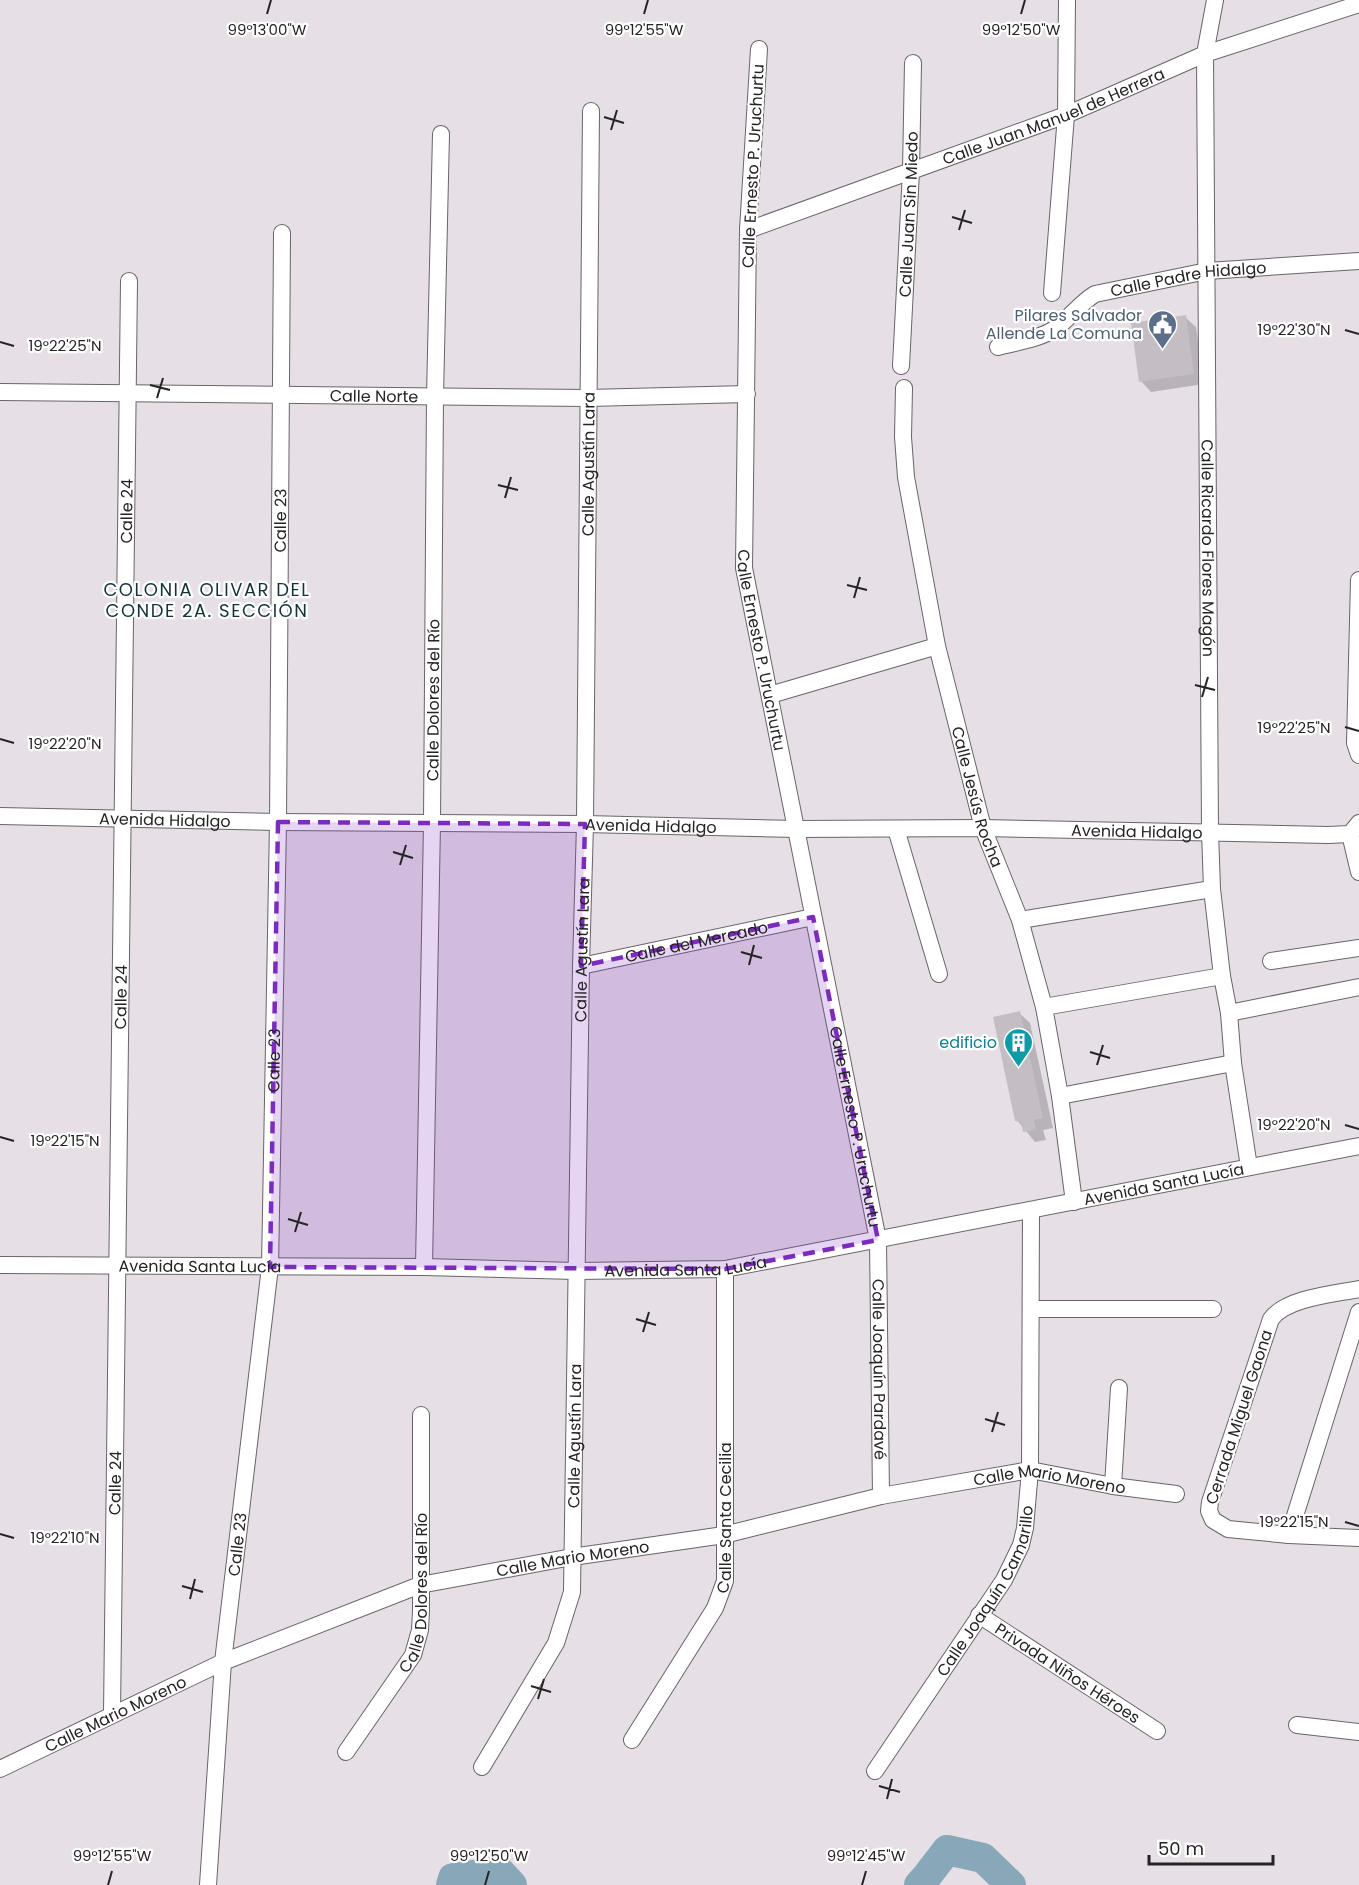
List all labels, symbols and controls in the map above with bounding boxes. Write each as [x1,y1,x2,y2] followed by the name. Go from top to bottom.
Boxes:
[228,19,307,40] text: 99°13'00"W
[605,19,684,40] text: 99°12'55"W
[982,19,1061,40] text: 99°12'50"W
[939,62,1168,170] street label: Calle Juan Manuel de Herrera
[736,63,770,269] street label: Calle Ernesto P. Uruchurtu
[893,131,923,298] street label: Calle Juan Sin Miedo
[1108,256,1267,302] street label: Calle Padre Hidalgo
[986,304,1142,345] place label: Pilares Salvador Allende La Comuna
[1147,308,1179,350] public building icon: Pilares Salvador Allende La Comuna
[1257,319,1331,340] text: 19°22'30"N
[28,335,102,356] text: 19°22'25"N
[330,384,418,408] street label: Calle Norte
[576,392,600,536] street label: Calle Agustín Lara
[1196,439,1220,657] street label: Calle Ricardo Flores Magón
[114,479,138,543] street label: Calle 24
[268,488,292,552] street label: Calle 23
[732,549,792,753] street label: Calle Ernesto P. Uruchurtu
[103,577,311,623] district label: COLONIA OLIVAR DEL CONDE 2A. SECCIÓN
[421,619,445,781] street label: Calle Dolores del Río
[1257,717,1331,738] text: 19°22'25"N
[946,724,1009,871] street label: Calle Jesús Rocha
[28,733,102,754] text: 19°22'20"N
[99,807,231,832] street label: Avenida Hidalgo
[585,813,717,839] street label: Avenida Hidalgo
[1071,818,1203,844] street label: Avenida Hidalgo
[569,877,595,1022] street label: Calle Agustín Lara
[623,915,770,968] street label: Calle del Mercado
[109,965,132,1029] street label: Calle 24
[824,1024,887,1229] street label: Calle Ernesto P. Uruchurtu
[1002,1026,1034,1068] building icon: edificio
[262,1028,286,1092] street label: Calle 23
[939,1031,997,1054] place label: edificio
[1257,1114,1331,1135] text: 19°22'20"N
[30,1130,100,1151] text: 19°22'15"N
[1082,1157,1246,1211] street label: Avenida Santa Lucía
[604,1250,769,1282] street label: Avenida Santa Lucía
[118,1254,282,1278] street label: Avenida Santa Lucía
[867,1279,892,1460] street label: Calle Joaquín Pardavé
[1200,1327,1278,1507] street label: Cerrada Miguel Gaona
[562,1364,587,1508] street label: Calle Agustín Lara
[710,1442,737,1597] street label: Calle Santa Cecilia
[103,1451,127,1515] street label: Calle 24
[971,1458,1127,1499] street label: Calle Mario Moreno
[931,1504,1038,1681] street label: Calle Joaquín Camarillo
[222,1511,252,1577] street label: Calle 23
[1259,1511,1329,1532] text: 19°22'15"N
[393,1513,433,1677] street label: Calle Dolores del Río
[30,1527,100,1548] text: 19°22'10"N
[494,1534,651,1582] street label: Calle Mario Moreno
[991,1617,1145,1729] street label: Privada Niños Héroes
[41,1670,190,1757] street label: Calle Mario Moreno
[1149,1828,1274,1866] scale bar
[1158,1836,1204,1861] text: 50 m
[73,1845,152,1866] text: 99°12'55"W
[450,1845,529,1866] text: 99°12'50"W
[827,1845,906,1866] text: 99°12'45"W

